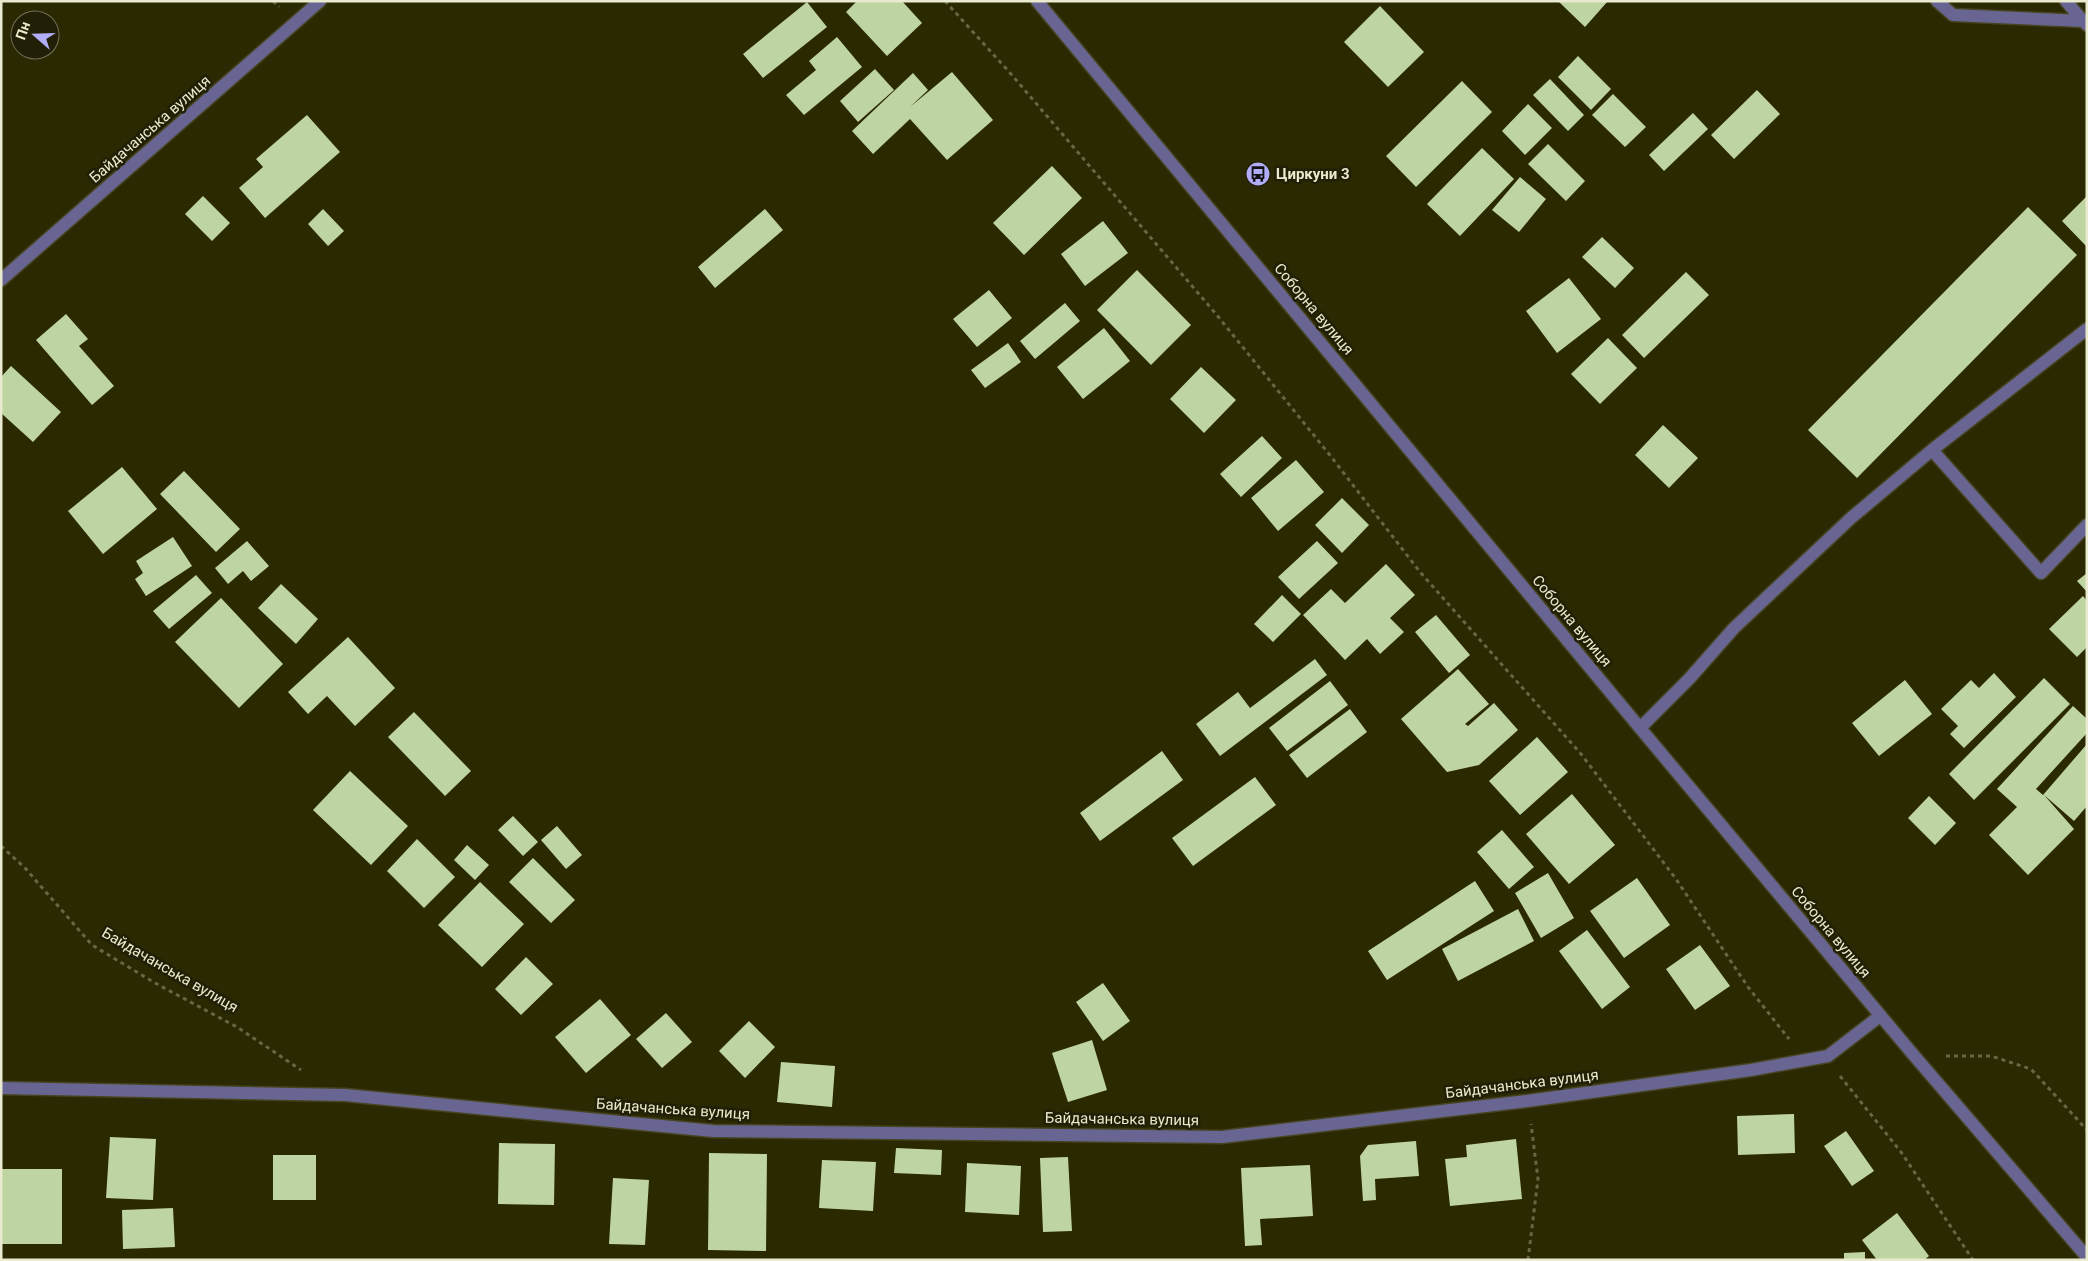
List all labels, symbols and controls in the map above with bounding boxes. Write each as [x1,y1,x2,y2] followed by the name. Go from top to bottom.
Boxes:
[10,10,60,60] north arrow
[12,19,33,42] text: Пн
[86,72,214,186] street label: Байдачанська вулиця
[1245,161,1271,187] bus stop icon: Циркуни 3
[1276,165,1350,183] place label: Циркуни 3
[1270,260,1358,358] street label: Соборна вулиця
[1528,572,1616,670] street label: Соборна вулиця
[1787,883,1875,981] street label: Соборна вулиця
[99,924,241,1016] street label: Байдачанська вулиця
[1444,1066,1600,1102] street label: Байдачанська вулиця
[595,1095,751,1123] street label: Байдачанська вулиця
[1045,1109,1199,1129] street label: Байдачанська вулиця

